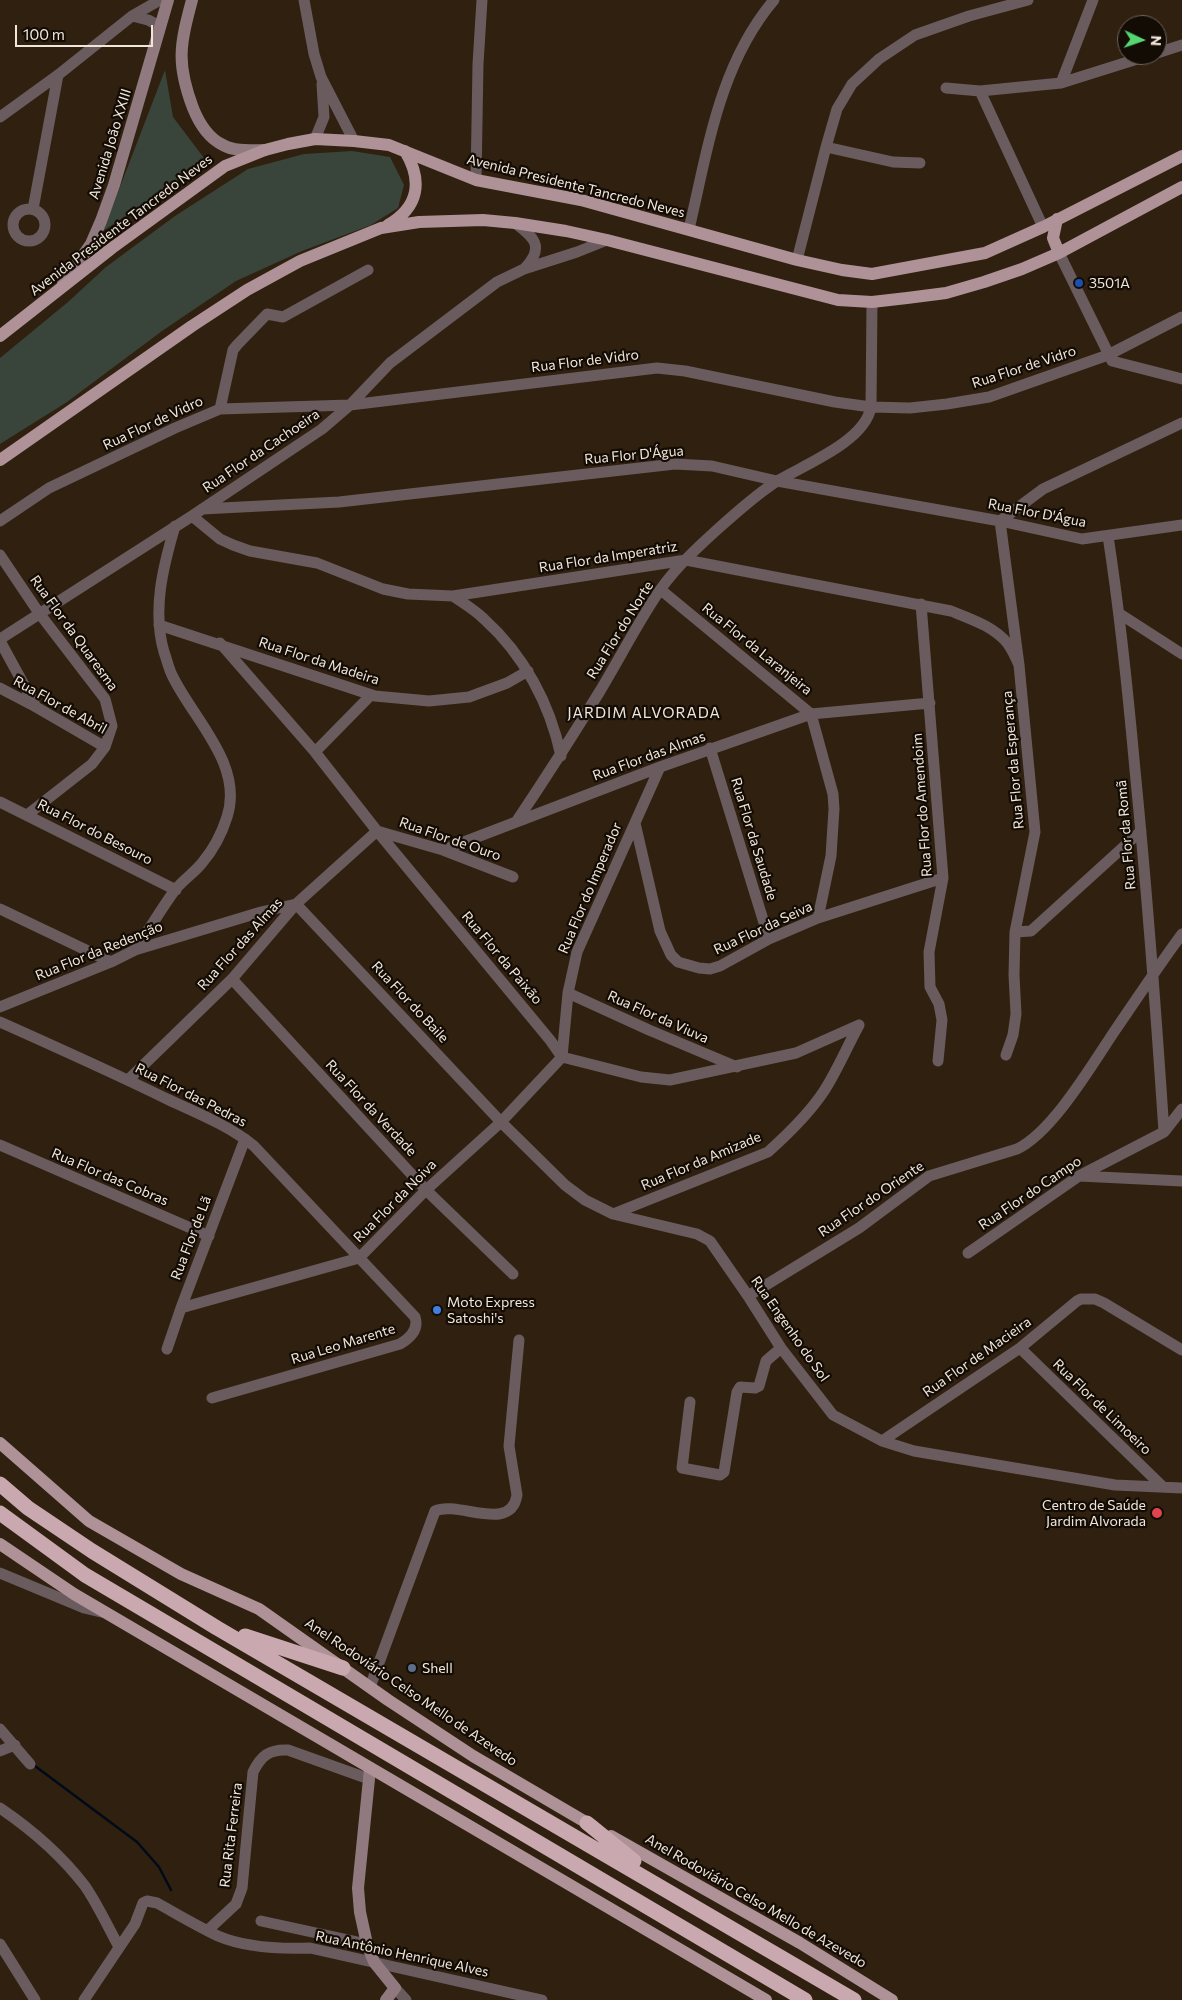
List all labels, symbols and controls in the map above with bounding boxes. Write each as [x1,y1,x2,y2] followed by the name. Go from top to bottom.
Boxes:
[18,15,155,47] scale bar
[1117,15,1167,65] north arrow
[23,25,65,43] text: 100 m
[1148,35,1165,46] text: N
[85,87,135,201] street label: Avenida João XXIII
[26,151,216,299] street label: Avenida Presidente Tancredo Neves
[465,151,687,221] street label: Avenida Presidente Tancredo Neves
[1089,275,1130,291] place label: 3501A
[1073,277,1085,289] marker: 3501A
[970,342,1078,392] street label: Rua Flor de Vidro
[530,346,640,376] street label: Rua Flor de Vidro
[100,392,206,454] street label: Rua Flor de Vidro
[199,406,323,496] street label: Rua Flor da Cachoeira
[584,442,684,468] street label: Rua Flor D'Água
[986,495,1088,531] street label: Rua Flor D'Água
[538,538,678,576] street label: Rua Flor da Imperatriz
[26,572,122,694] street label: Rua Flor da Quaresma
[583,578,657,682] street label: Rua Flor do Norte
[699,599,815,699] street label: Rua Flor da Laranjeira
[257,634,381,688] street label: Rua Flor da Madeira
[10,672,110,738] street label: Rua Flor de Abril
[999,690,1027,830] street label: Rua Flor da Esperança
[565,704,723,722] district label: JARDIM ALVORADA
[590,728,708,784] street label: Rua Flor das Almas
[909,733,935,877] street label: Rua Flor do Amendoim
[727,776,781,902] street label: Rua Flor da Saudade
[1113,779,1139,891] street label: Rua Flor da Romã
[35,796,155,868] street label: Rua Flor do Besouro
[397,814,503,864] street label: Rua Flor de Ouro
[555,820,625,956] street label: Rua Flor do Imperador
[194,894,286,994] street label: Rua Flor das Almas
[711,898,815,958] street label: Rua Flor da Seiva
[458,908,546,1008] street label: Rua Flor da Paixão
[33,918,165,984] street label: Rua Flor da Redenção
[368,958,452,1046] street label: Rua Flor do Baile
[605,987,711,1047] street label: Rua Flor da Viuva
[322,1056,420,1160] street label: Rua Flor da Verdade
[132,1060,250,1130] street label: Rua Flor das Pedras
[639,1128,763,1194] street label: Rua Flor da Amizade
[49,1145,171,1209] street label: Rua Flor das Cobras
[975,1152,1085,1234] street label: Rua Flor do Campo
[350,1156,440,1246] street label: Rua Flor da Noiva
[815,1157,927,1241] street label: Rua Flor do Oriente
[167,1194,215,1282] street label: Rua Flor de Lã
[747,1273,833,1385] street label: Rua Engenho do Sol
[447,1294,535,1326] place label: Moto Express Satoshi's
[431,1304,443,1316] marker: Moto Express Satoshi's
[920,1313,1034,1401] street label: Rua Flor de Macieira
[289,1320,397,1368] street label: Rua Leo Marente
[1049,1356,1155,1458] street label: Rua Flor de Limoeiro
[1042,1497,1146,1530] place label: Centro de Saúde Jardim Alvorada
[1150,1506,1164,1520] marker: Centro de Saúde Jardim Alvorada
[302,1614,520,1770] street label: Anel Rodoviário Celso Mello de Azevedo
[422,1660,453,1676] place label: Shell
[406,1662,418,1674] marker: Shell
[216,1782,246,1888] street label: Rua Rita Ferreira
[642,1831,870,1971] street label: Anel Rodoviário Celso Mello de Azevedo
[314,1927,490,1981] street label: Rua Antônio Henrique Alves

